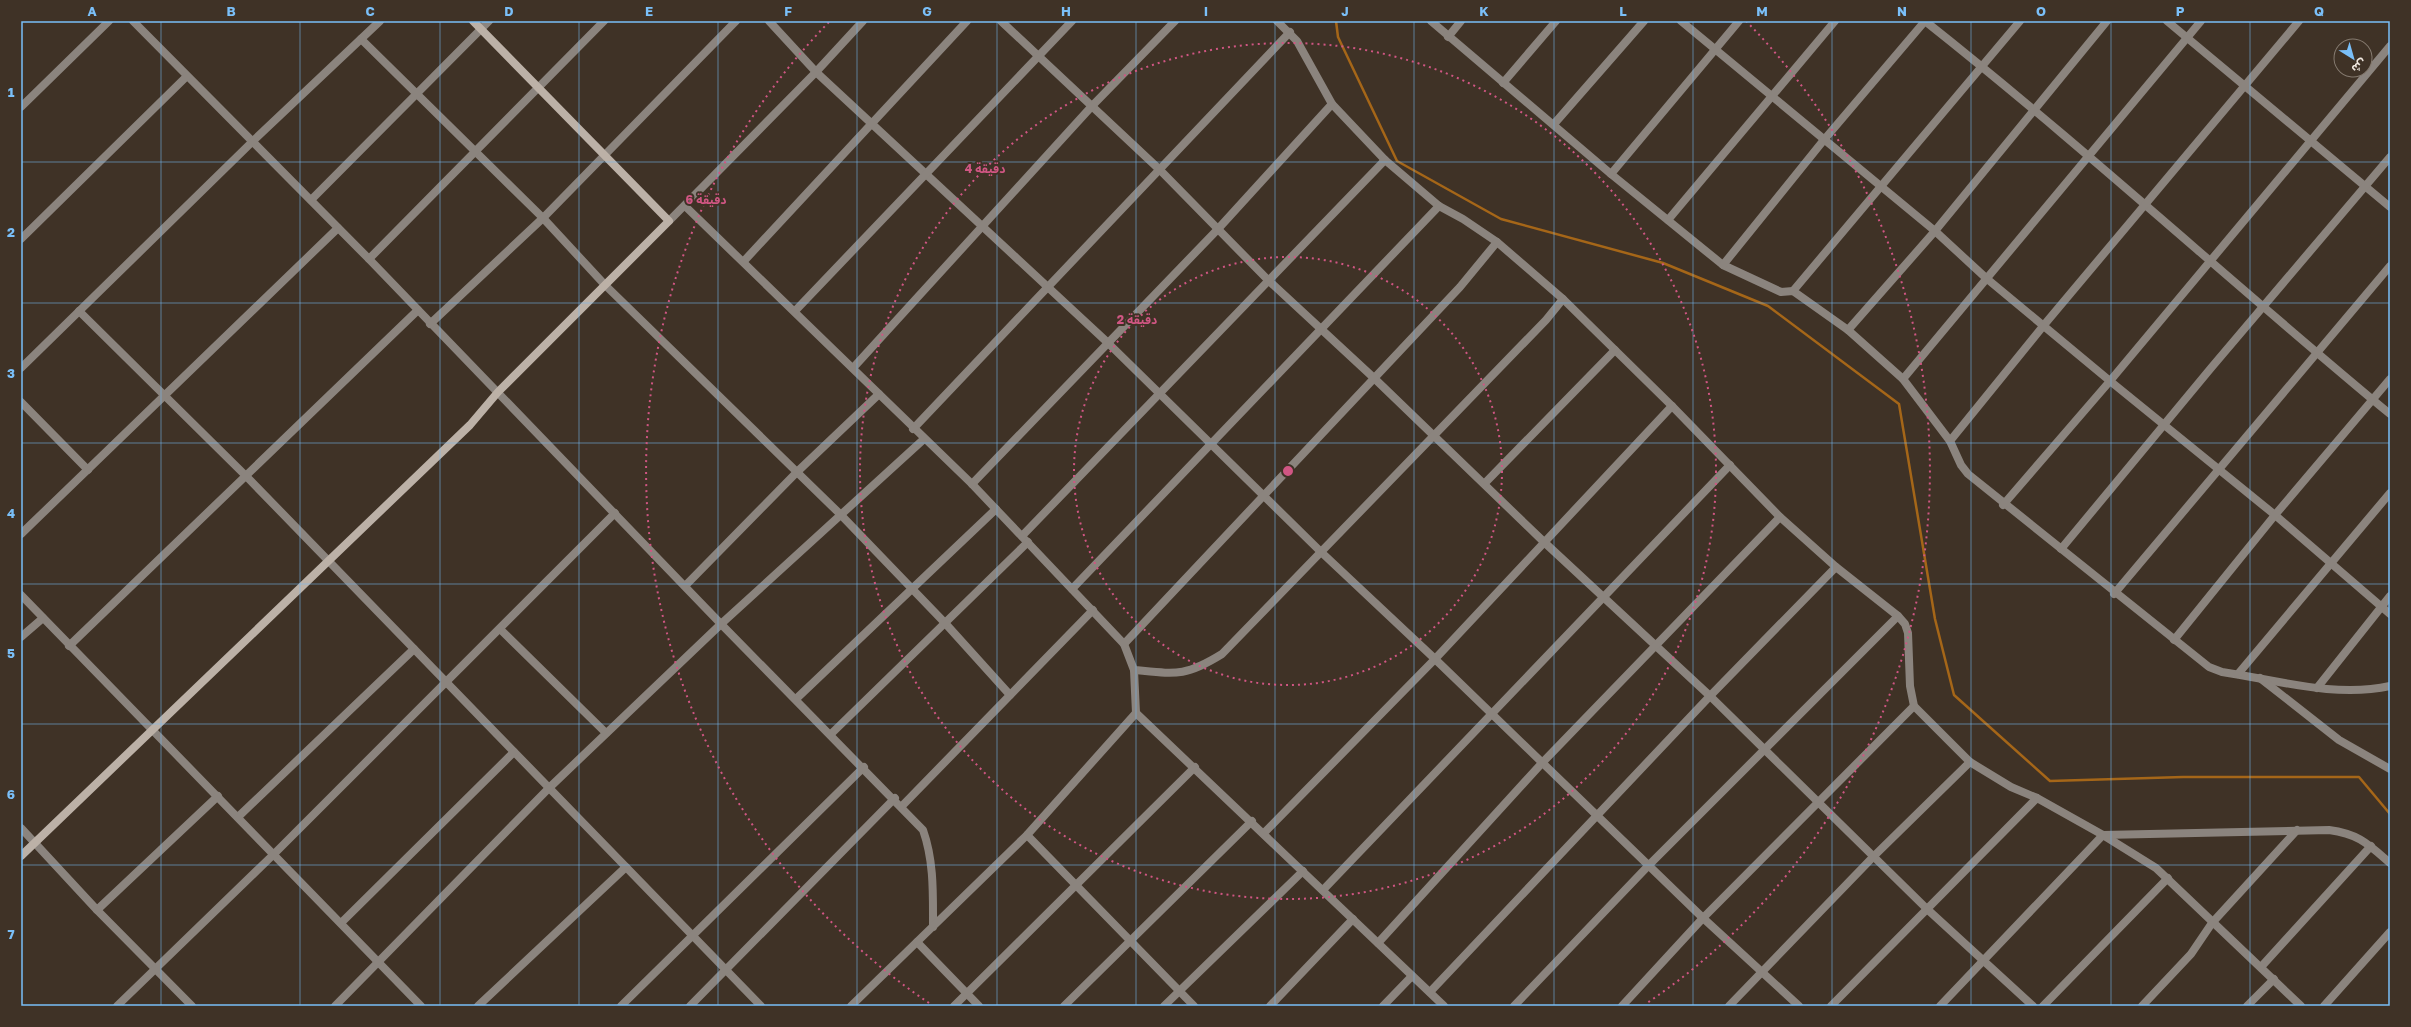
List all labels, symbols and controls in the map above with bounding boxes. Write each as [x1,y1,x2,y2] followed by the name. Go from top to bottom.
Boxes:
[87,3,97,19] text: A
[226,3,236,19] text: B
[365,3,375,19] text: C
[504,3,514,19] text: D
[645,3,653,19] text: E
[784,3,792,19] text: F
[922,3,932,19] text: G
[1061,3,1071,19] text: H
[1204,3,1208,19] text: I
[1341,3,1349,19] text: J
[1479,3,1489,19] text: K
[1619,3,1627,19] text: L
[1756,3,1768,19] text: M
[1897,3,1907,19] text: N
[2036,3,2046,19] text: O
[2176,3,2185,19] text: P
[2314,3,2324,19] text: Q
[2333,38,2373,78] north arrow
[2349,56,2369,76] text: ش
[8,84,15,100] text: 1
[965,161,1005,176] text: 4 دقيقة
[686,192,726,207] text: 6 دقيقة
[7,224,15,240] text: 2
[1117,312,1157,327] text: 2 دقيقة
[7,365,15,381] text: 3
[1281,464,1295,478] centre of rings
[7,505,15,521] text: 4
[7,645,15,661] text: 5
[7,786,15,802] text: 6
[7,926,15,942] text: 7

